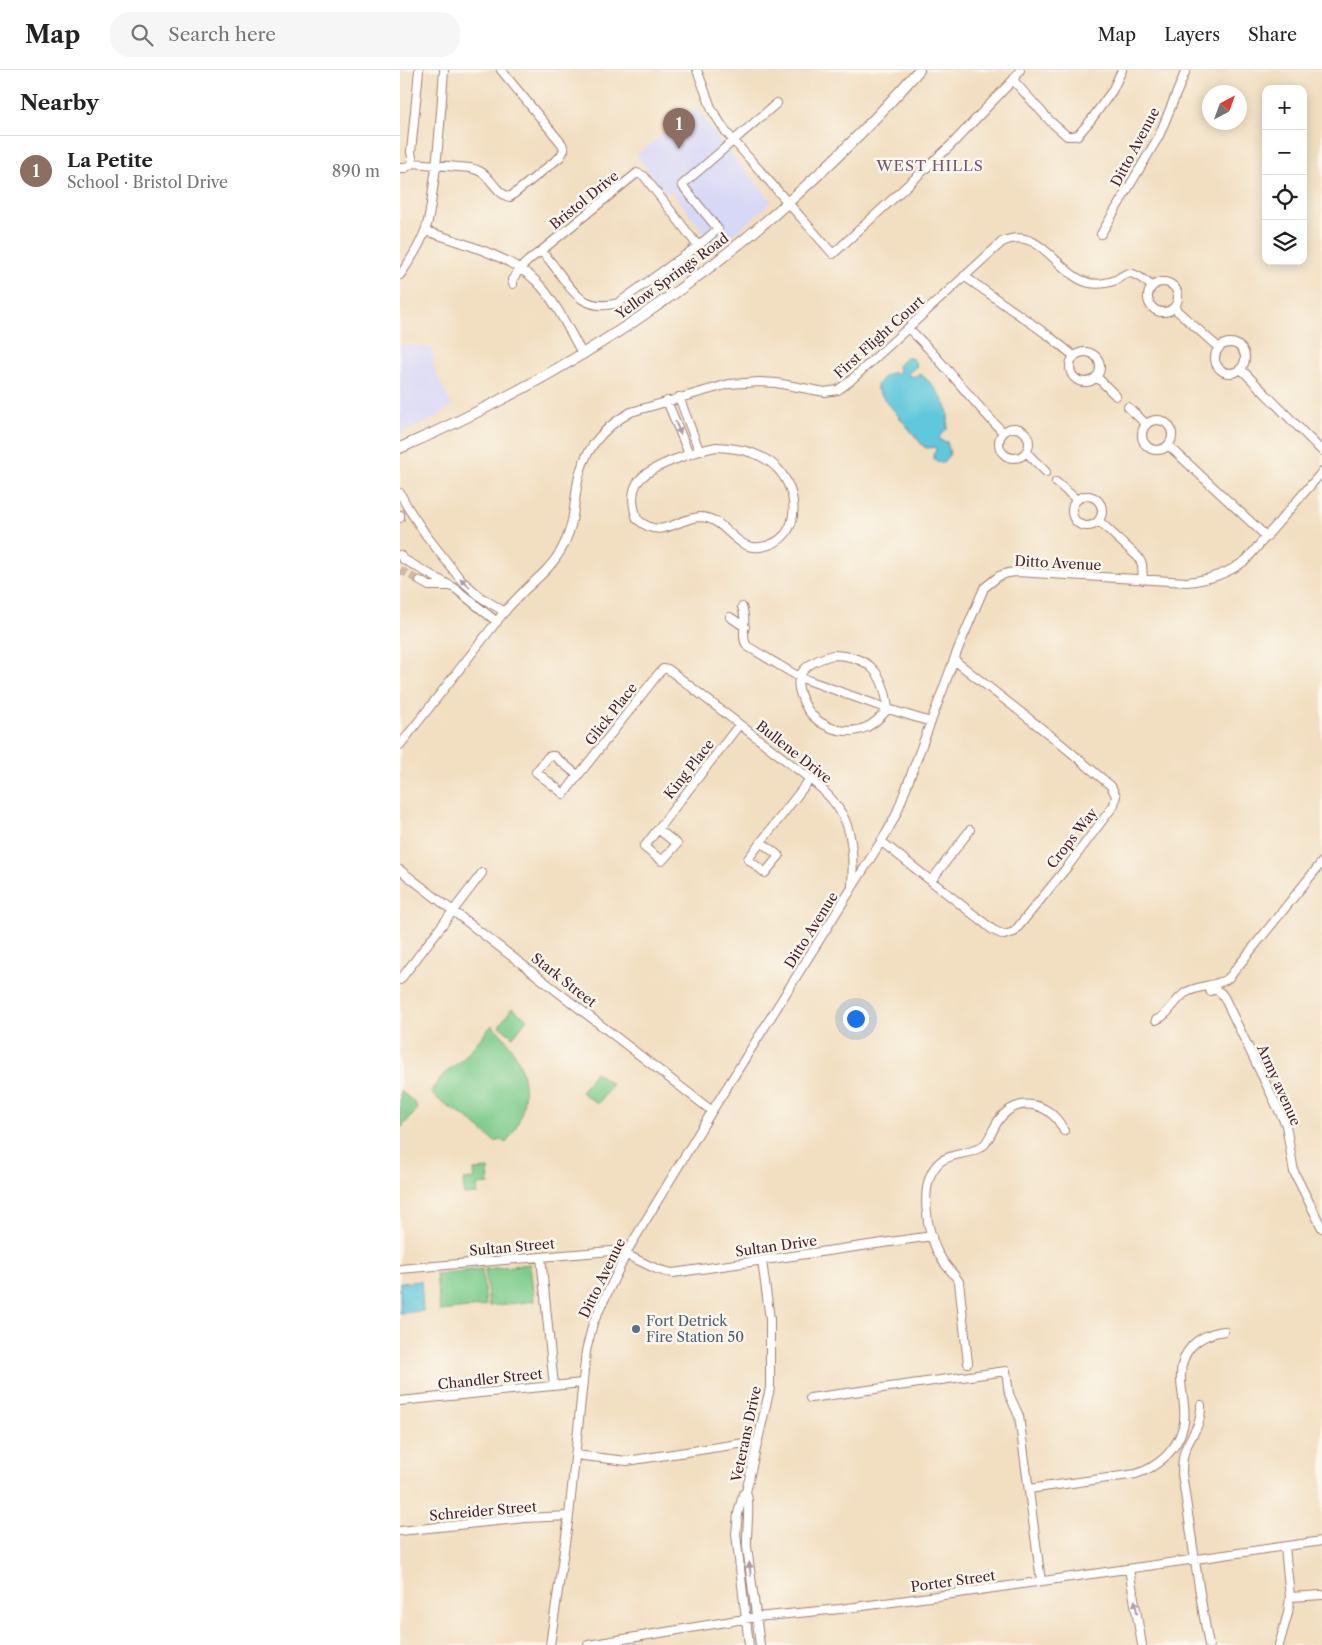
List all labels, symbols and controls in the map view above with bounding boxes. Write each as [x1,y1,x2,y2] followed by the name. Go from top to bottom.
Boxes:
[110,12,460,57] search box
[25,20,80,49] text: Map
[128,21,156,49] icon: search
[168,23,276,46] text: Search here
[1098,24,1136,46] text: Map
[1164,24,1220,46] text: Layers
[1248,24,1297,46] text: Share
[1202,85,1247,130] north arrow
[1262,85,1307,265] map controls
[1262,85,1307,130] button: +
[20,90,99,115] text: Nearby
[1107,104,1163,190] street label: Ditto Avenue
[663,108,695,149] pin: 1
[1262,130,1307,175] button: −
[67,149,153,172] text: La Petite
[875,156,984,175] district label: WEST HILLS
[32,161,40,181] text: 1
[332,161,380,181] text: 890 m
[546,167,622,233] street label: Bristol Drive
[67,172,228,192] text: School · Bristol Drive
[1262,175,1307,220] button: locate
[1262,220,1307,265] button: layers
[611,229,732,324] street label: Yellow Springs Road
[830,292,928,382] street label: First Flight Court
[674,421,682,435] one-way arrow
[1014,552,1102,574] street label: Ditto Avenue
[460,577,472,589] one-way arrow
[581,679,641,749] street label: Glick Place
[752,717,836,787] street label: Bullene Drive
[660,735,718,803] street label: King Place
[1043,804,1101,872] street label: Crops Way
[780,888,842,972] street label: Ditto Avenue
[528,949,600,1011] street label: Stark Street
[843,1006,869,1032] your location
[1253,1041,1305,1129] street label: Army avenue
[734,1231,818,1261] street label: Sultan Drive
[469,1234,556,1260] street label: Sultan Street
[575,1235,629,1321] street label: Ditto Avenue
[646,1312,744,1346] place label: Fort Detrick Fire Station 50
[630,1323,642,1335] marker: Fort Detrick Fire Station 50
[437,1365,543,1393] street label: Chandler Street
[727,1384,765,1485] street label: Veterans Drive
[429,1497,537,1525] street label: Schreider Street
[745,1561,753,1577] one-way arrow
[910,1566,996,1596] street label: Porter Street
[1131,1599,1139,1615] one-way arrow

